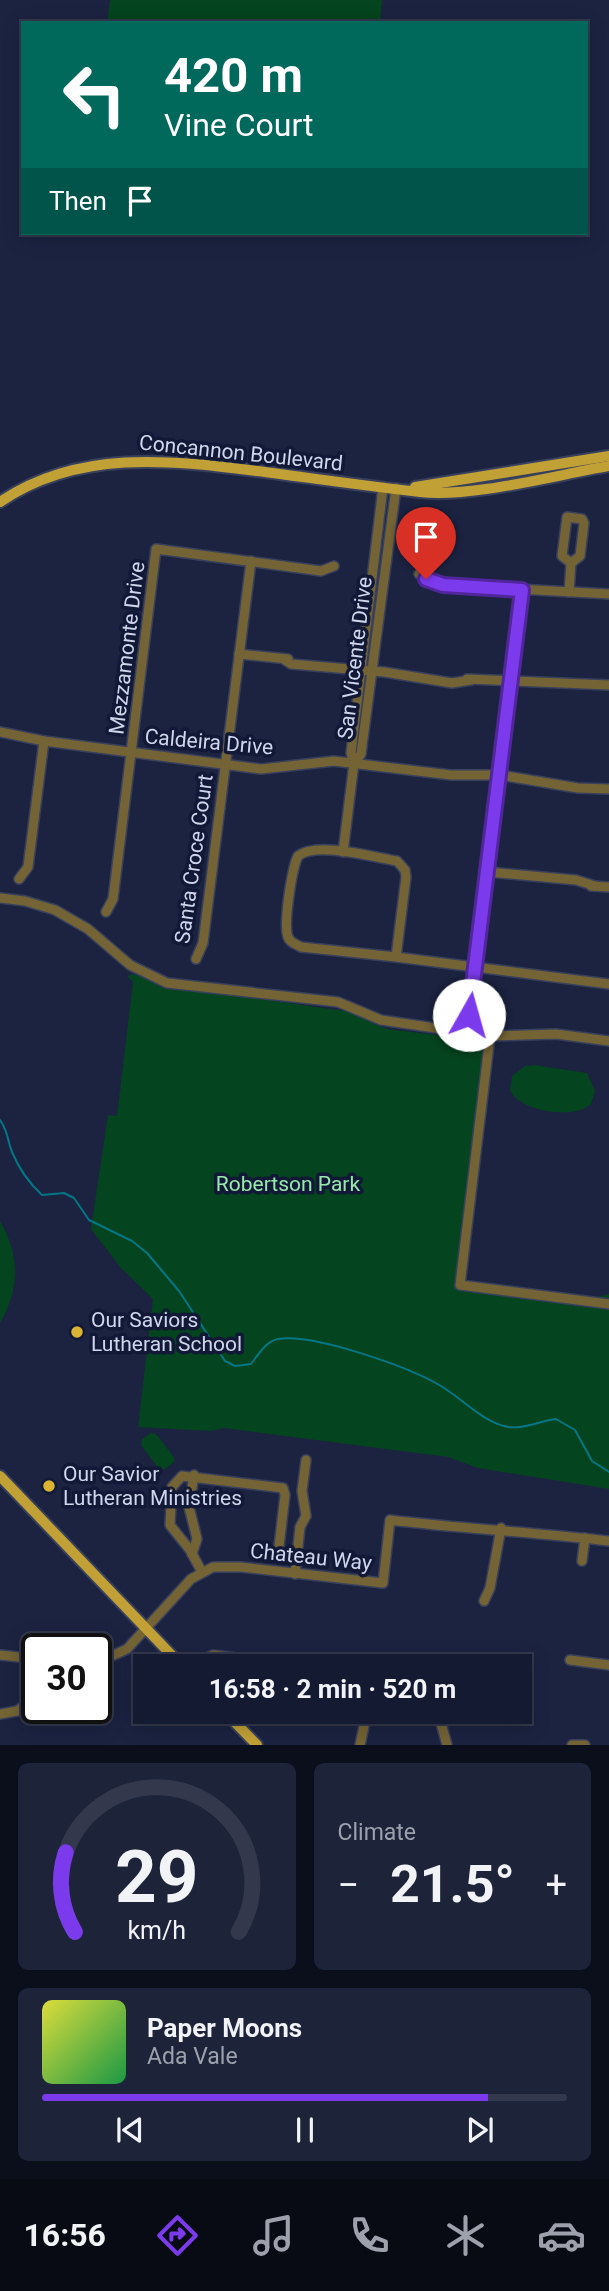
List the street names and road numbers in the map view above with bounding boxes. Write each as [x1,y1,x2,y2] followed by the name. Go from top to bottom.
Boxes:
[138,430,344,476] street label: Concannon Boulevard
[104,560,150,736] street label: Mezzamonte Drive
[333,575,377,741] street label: San Vicente Drive
[144,724,274,760] street label: Caldeira Drive
[170,773,218,945] street label: Santa Croce Court
[249,1539,373,1575] street label: Chateau Way

